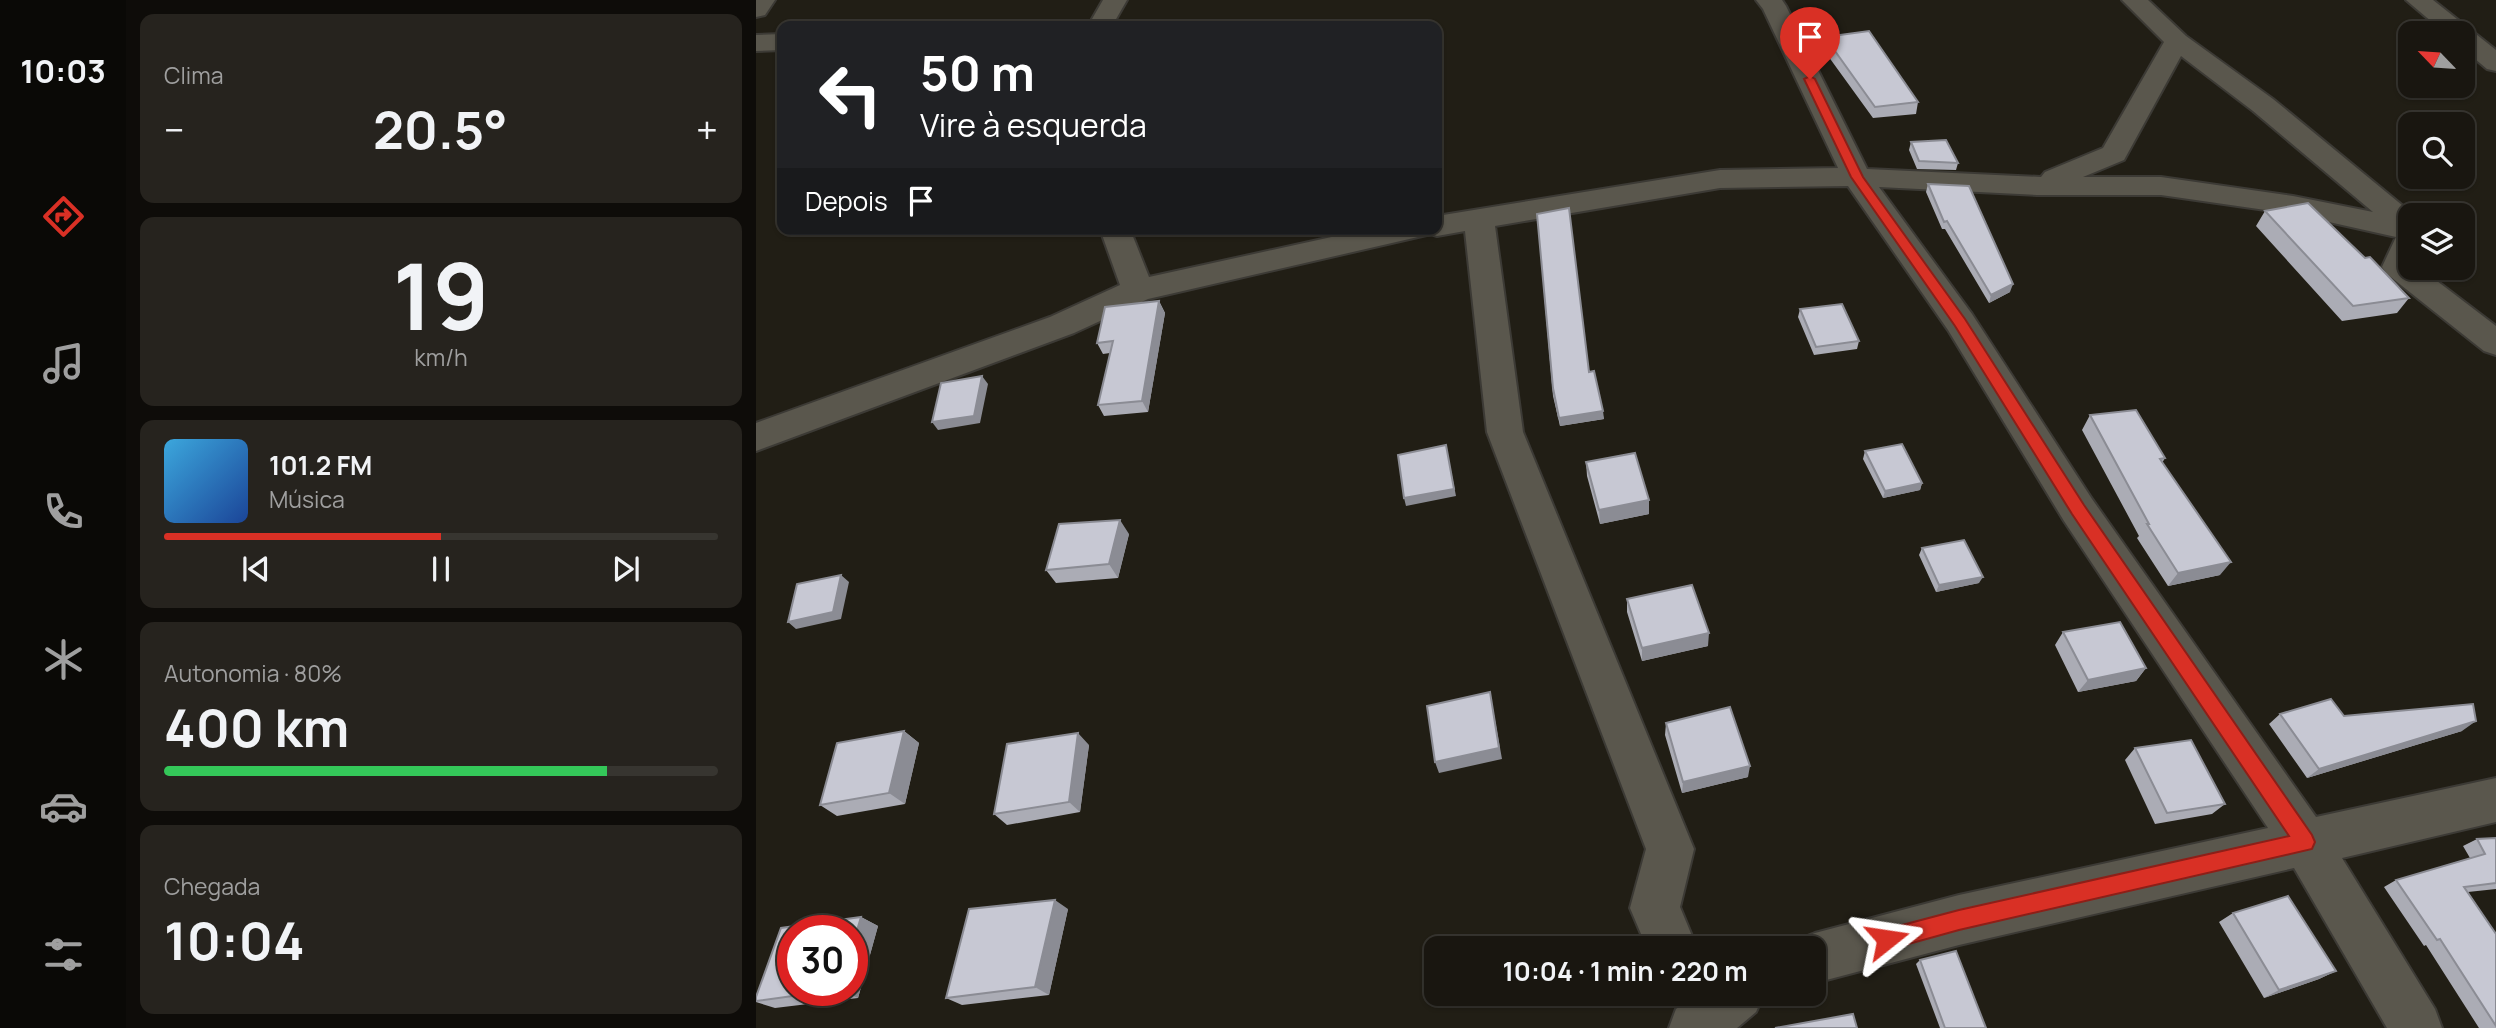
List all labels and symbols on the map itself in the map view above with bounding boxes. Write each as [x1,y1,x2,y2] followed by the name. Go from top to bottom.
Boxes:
[1780,7,1840,79] pin
[2398,21,2474,98] north arrow
[1850,902,1924,976] position arrow
[777,915,868,1006] speed limit sign: 30

